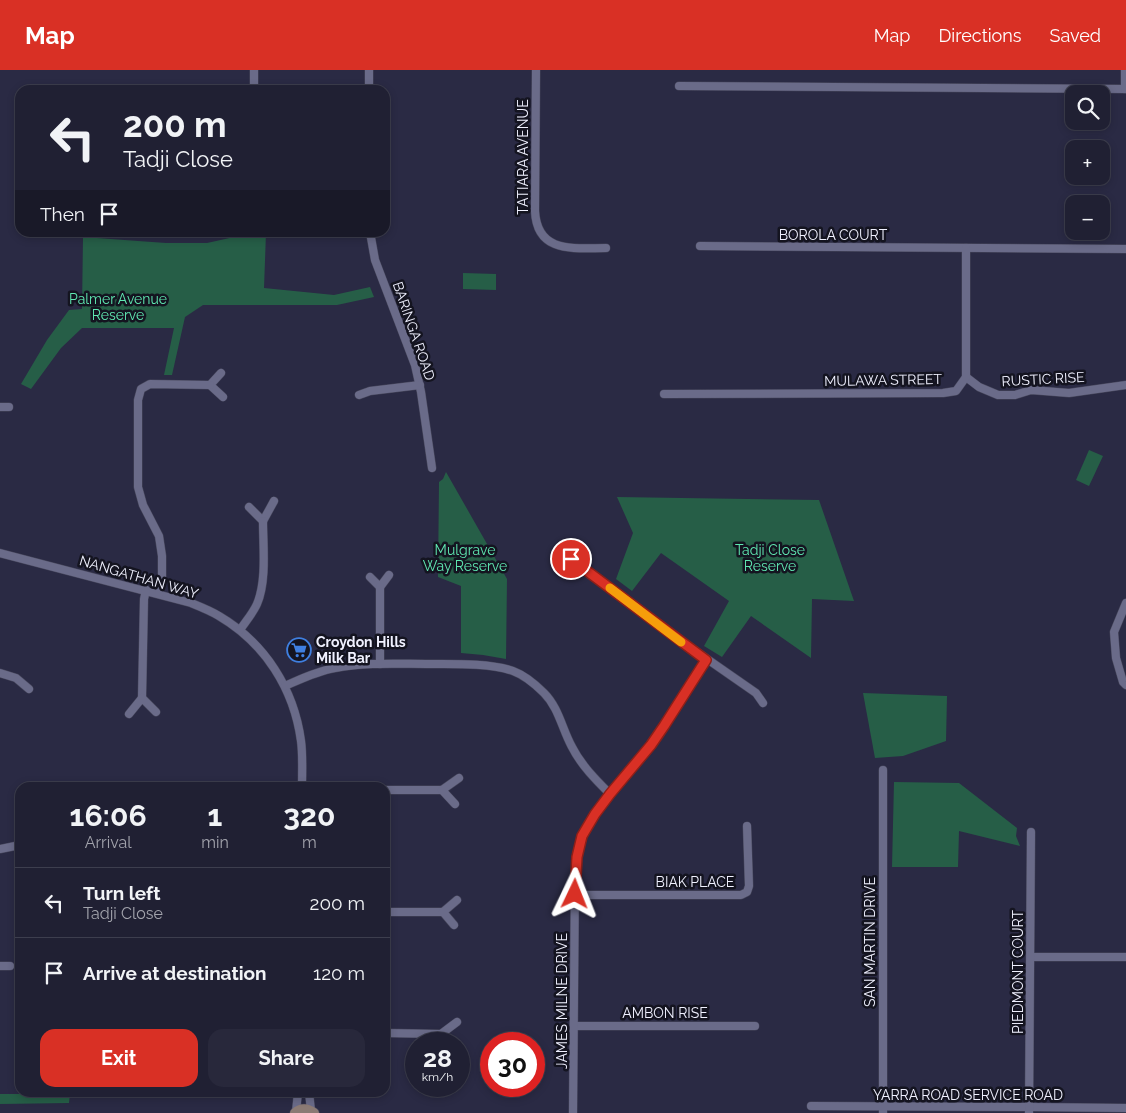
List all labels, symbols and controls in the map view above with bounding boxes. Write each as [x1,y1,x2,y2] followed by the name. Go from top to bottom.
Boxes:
[25,21,75,50] text: Map
[874,25,910,46] text: Map
[938,25,1022,46] text: Directions
[1050,25,1101,46] text: Saved
[1065,85,1110,240] map controls
[1065,85,1110,130] button: search
[515,99,531,215] street label: TATIARA AVENUE
[123,104,227,145] text: 200 m
[40,105,105,170] icon: left
[1065,140,1110,185] button: +
[123,146,233,172] text: Tadji Close
[1065,195,1110,240] button: −
[95,200,123,228] icon: arrive
[40,203,85,225] text: Then
[779,227,888,243] street label: BOROLA COURT
[390,280,438,382] street label: BARINGA ROAD
[69,291,167,323] park label: Palmer Avenue Reserve
[1001,369,1085,389] street label: RUSTIC RISE
[824,371,942,389] street label: MULAWA STREET
[550,538,592,580] pin
[423,542,507,574] park label: Mulgrave Way Reserve
[735,542,805,574] park label: Tadji Close Reserve
[557,545,585,573] icon: arrive
[78,552,200,602] street label: NANGATHAN WAY
[316,634,406,666] place label: Croydon Hills Milk Bar
[286,637,312,663] supermarket icon: Croydon Hills Milk Bar
[70,798,147,833] text: 16:06
[208,798,222,833] text: 1
[283,798,335,833] text: 320
[85,833,132,852] text: Arrival
[201,833,229,852] text: min
[302,833,317,852] text: m
[548,867,600,919] position arrow
[656,874,734,890] street label: BIAK PLACE
[862,877,878,1007] street label: SAN MARTIN DRIVE
[83,882,160,904] text: Turn left
[40,889,68,917] icon: left
[310,892,365,914] text: 200 m
[83,904,163,923] text: Tadji Close
[1010,909,1026,1034] street label: PIEDMONT COURT
[554,933,570,1069] street label: JAMES MILNE DRIVE
[40,959,68,987] icon: arrive
[83,962,267,984] text: Arrive at destination
[313,962,365,984] text: 120 m
[622,1005,708,1021] street label: AMBON RISE
[40,1029,198,1087] button: Exit
[208,1029,365,1087] button: Share
[480,1032,545,1097] speed limit sign: 30
[423,1043,452,1073] text: 28
[422,1070,453,1084] text: km/h
[873,1087,1063,1103] street label: YARRA ROAD SERVICE ROAD

